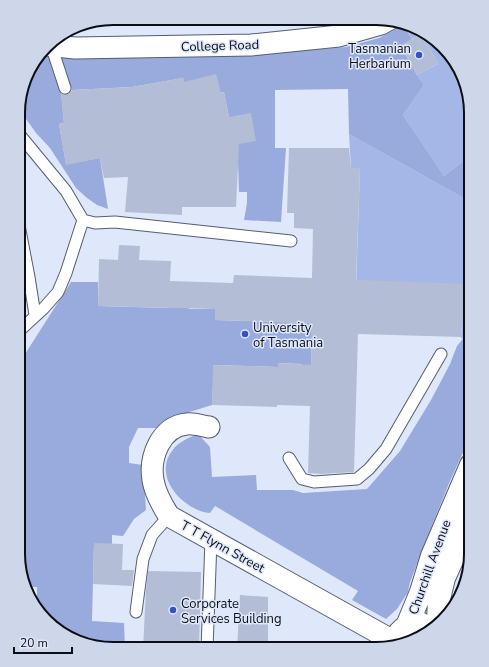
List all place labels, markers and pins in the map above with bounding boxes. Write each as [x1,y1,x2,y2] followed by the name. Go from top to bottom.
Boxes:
[348,40,411,73] place label: Tasmanian Herbarium
[414,50,424,60] marker: Tasmanian Herbarium
[253,319,323,352] place label: University of Tasmania
[240,329,250,339] marker: University of Tasmania
[181,595,282,628] place label: Corporate Services Building
[168,605,178,615] marker: Corporate Services Building

